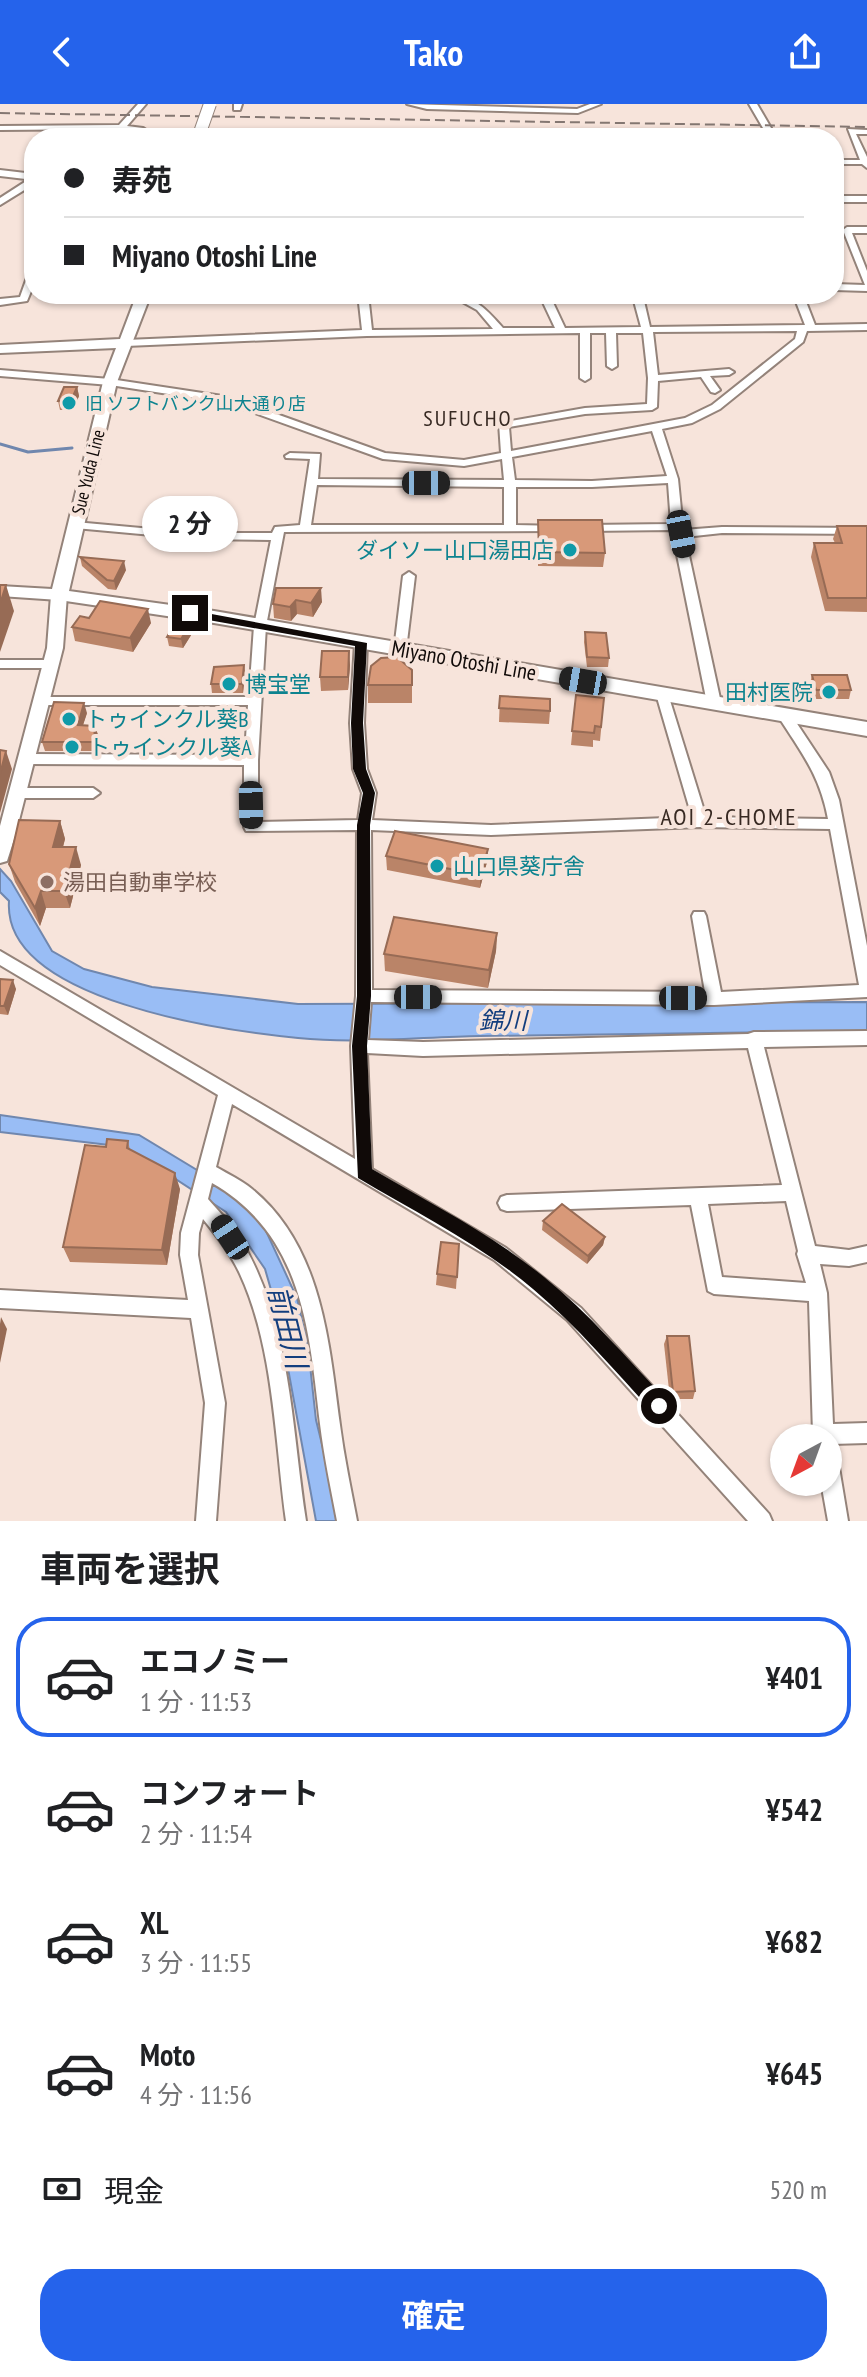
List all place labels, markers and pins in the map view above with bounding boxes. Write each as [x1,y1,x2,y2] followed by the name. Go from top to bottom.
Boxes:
[85,392,306,415] place label: 旧 ソフトバンク山大通り店
[60,394,78,412] marker: 旧 ソフトバンク山大通り店
[356,536,554,564] place label: ダイソー山口湯田店
[561,541,579,559] marker: ダイソー山口湯田店
[245,670,311,698] place label: 博宝堂
[220,675,238,693] marker: 博宝堂
[725,678,813,706] place label: 田村医院
[820,683,838,701] marker: 田村医院
[85,705,249,733] place label: トゥインクル葵B
[60,710,78,728] marker: トゥインクル葵B
[88,733,252,761] place label: トゥインクル葵A
[63,738,81,756] marker: トゥインクル葵A
[453,852,585,880] place label: 山口県葵庁舎
[428,857,446,875] marker: 山口県葵庁舎
[63,868,217,896] place label: 湯田自動車学校
[38,873,56,891] marker: 湯田自動車学校

